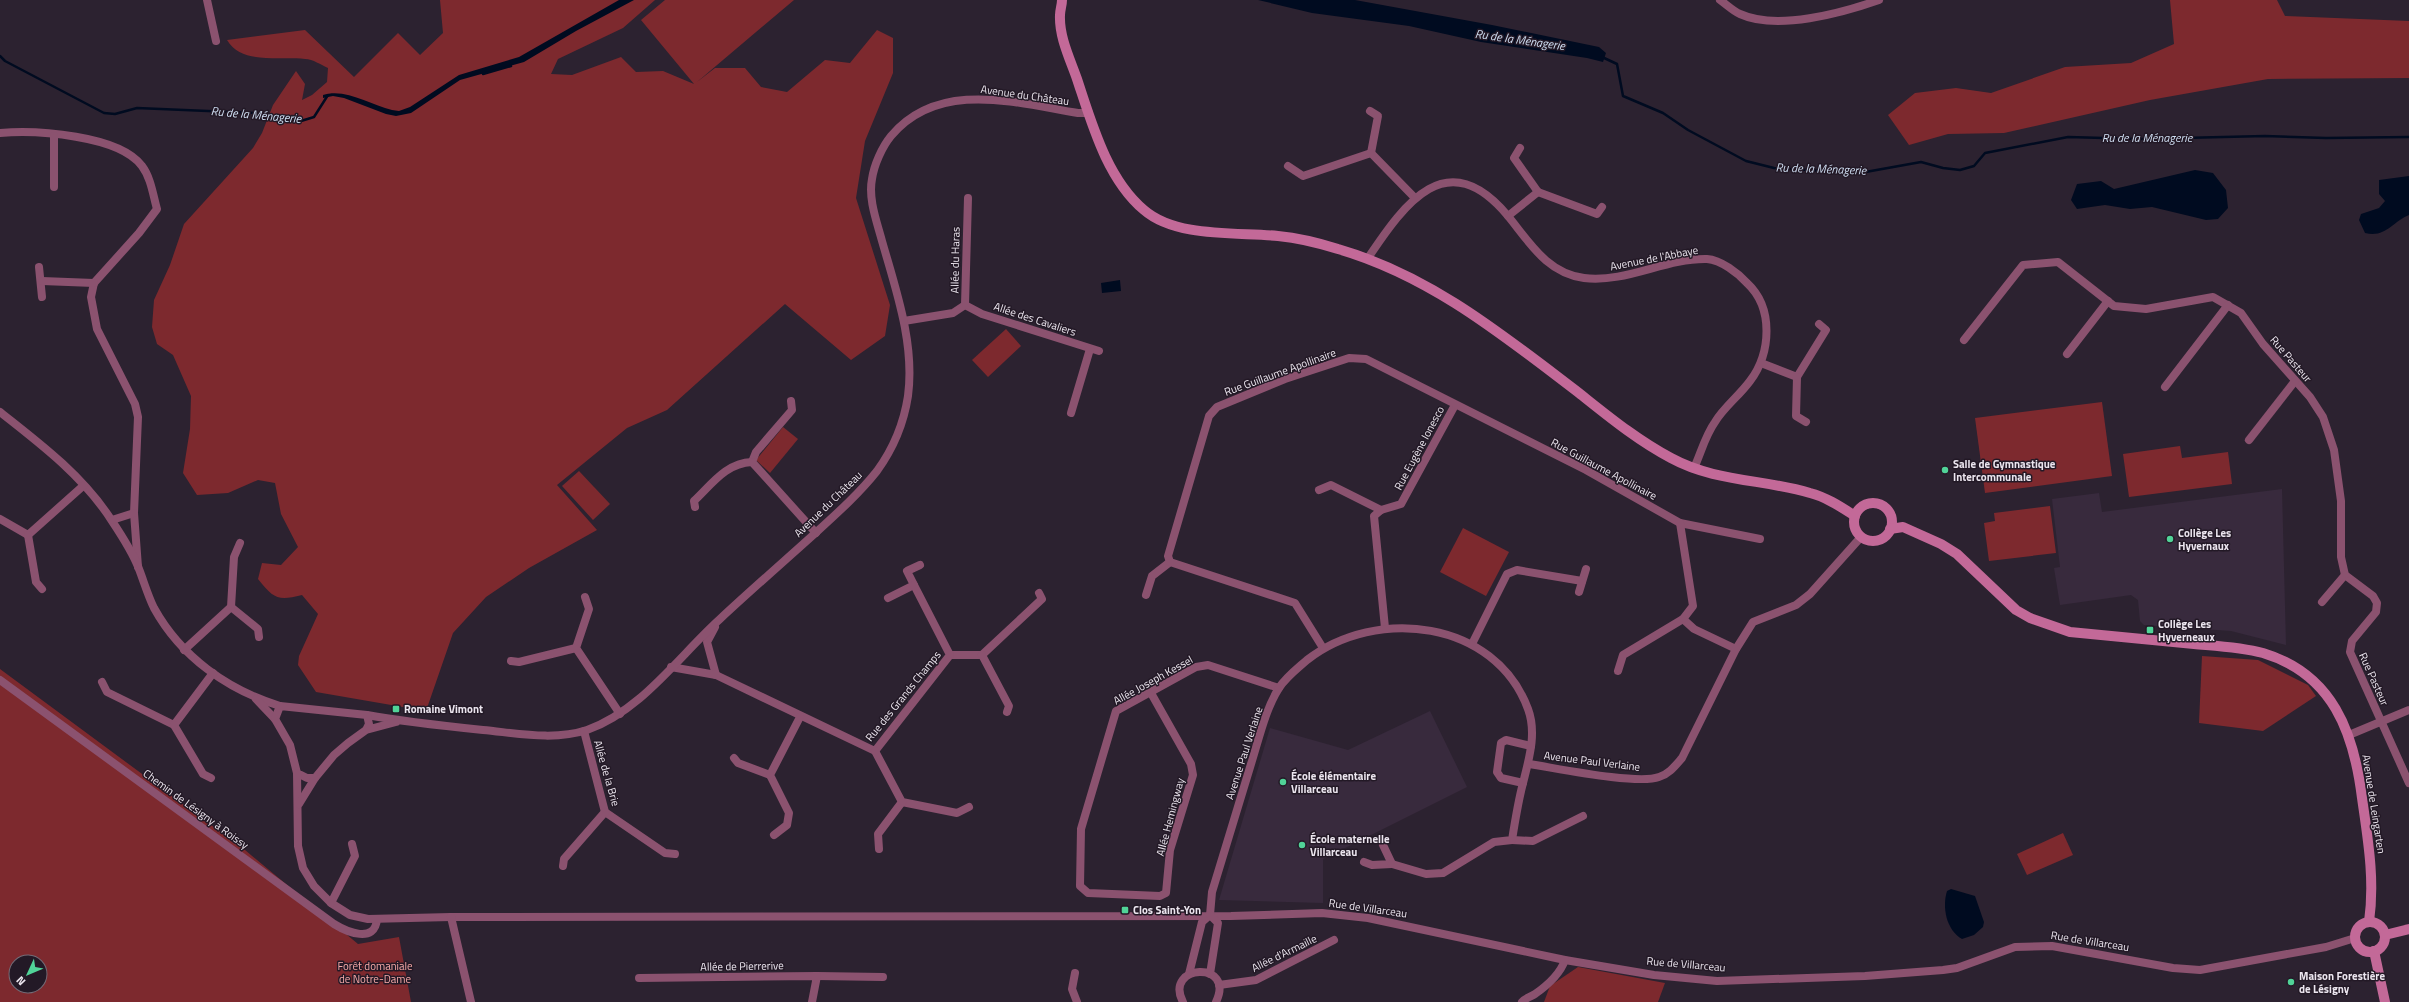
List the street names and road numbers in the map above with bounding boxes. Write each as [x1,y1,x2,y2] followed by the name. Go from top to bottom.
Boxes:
[980,81,1070,109] street label: Avenue du Château
[946,227,964,293] street label: Allée du Haras
[1609,242,1700,274] street label: Avenue de l'Abbaye
[992,298,1078,340] street label: Allée des Cavaliers
[2266,332,2316,386] street label: Rue Pasteur
[1222,344,1339,400] street label: Rue Guillaume Apollinaire
[1390,403,1448,493] street label: Rue Eugène Ionesco
[1548,434,1660,504] street label: Rue Guillaume Apollinaire
[790,467,866,541] street label: Avenue du Château
[861,647,945,745] street label: Rue des Grands Champs
[2355,650,2393,708] street label: Rue Pasteur
[1110,651,1196,709] street label: Allée Joseph Kessel
[1221,704,1267,802] street label: Avenue Paul Verlaine
[590,738,624,808] street label: Allée de la Brie
[1543,747,1642,775] street label: Avenue Paul Verlaine
[2358,753,2390,855] street label: Avenue de Leingarten
[140,765,253,853] street label: Chemin de Lésigny à Roissy
[1152,775,1188,858] street label: Allée Hemingway
[1328,895,1408,921] street label: Rue de Villarceau
[2050,927,2130,955] street label: Rue de Villarceau
[1249,930,1320,976] street label: Allée d'Armaille
[1646,953,1726,975] street label: Rue de Villarceau
[700,957,784,975] street label: Allée de Pierrerive

